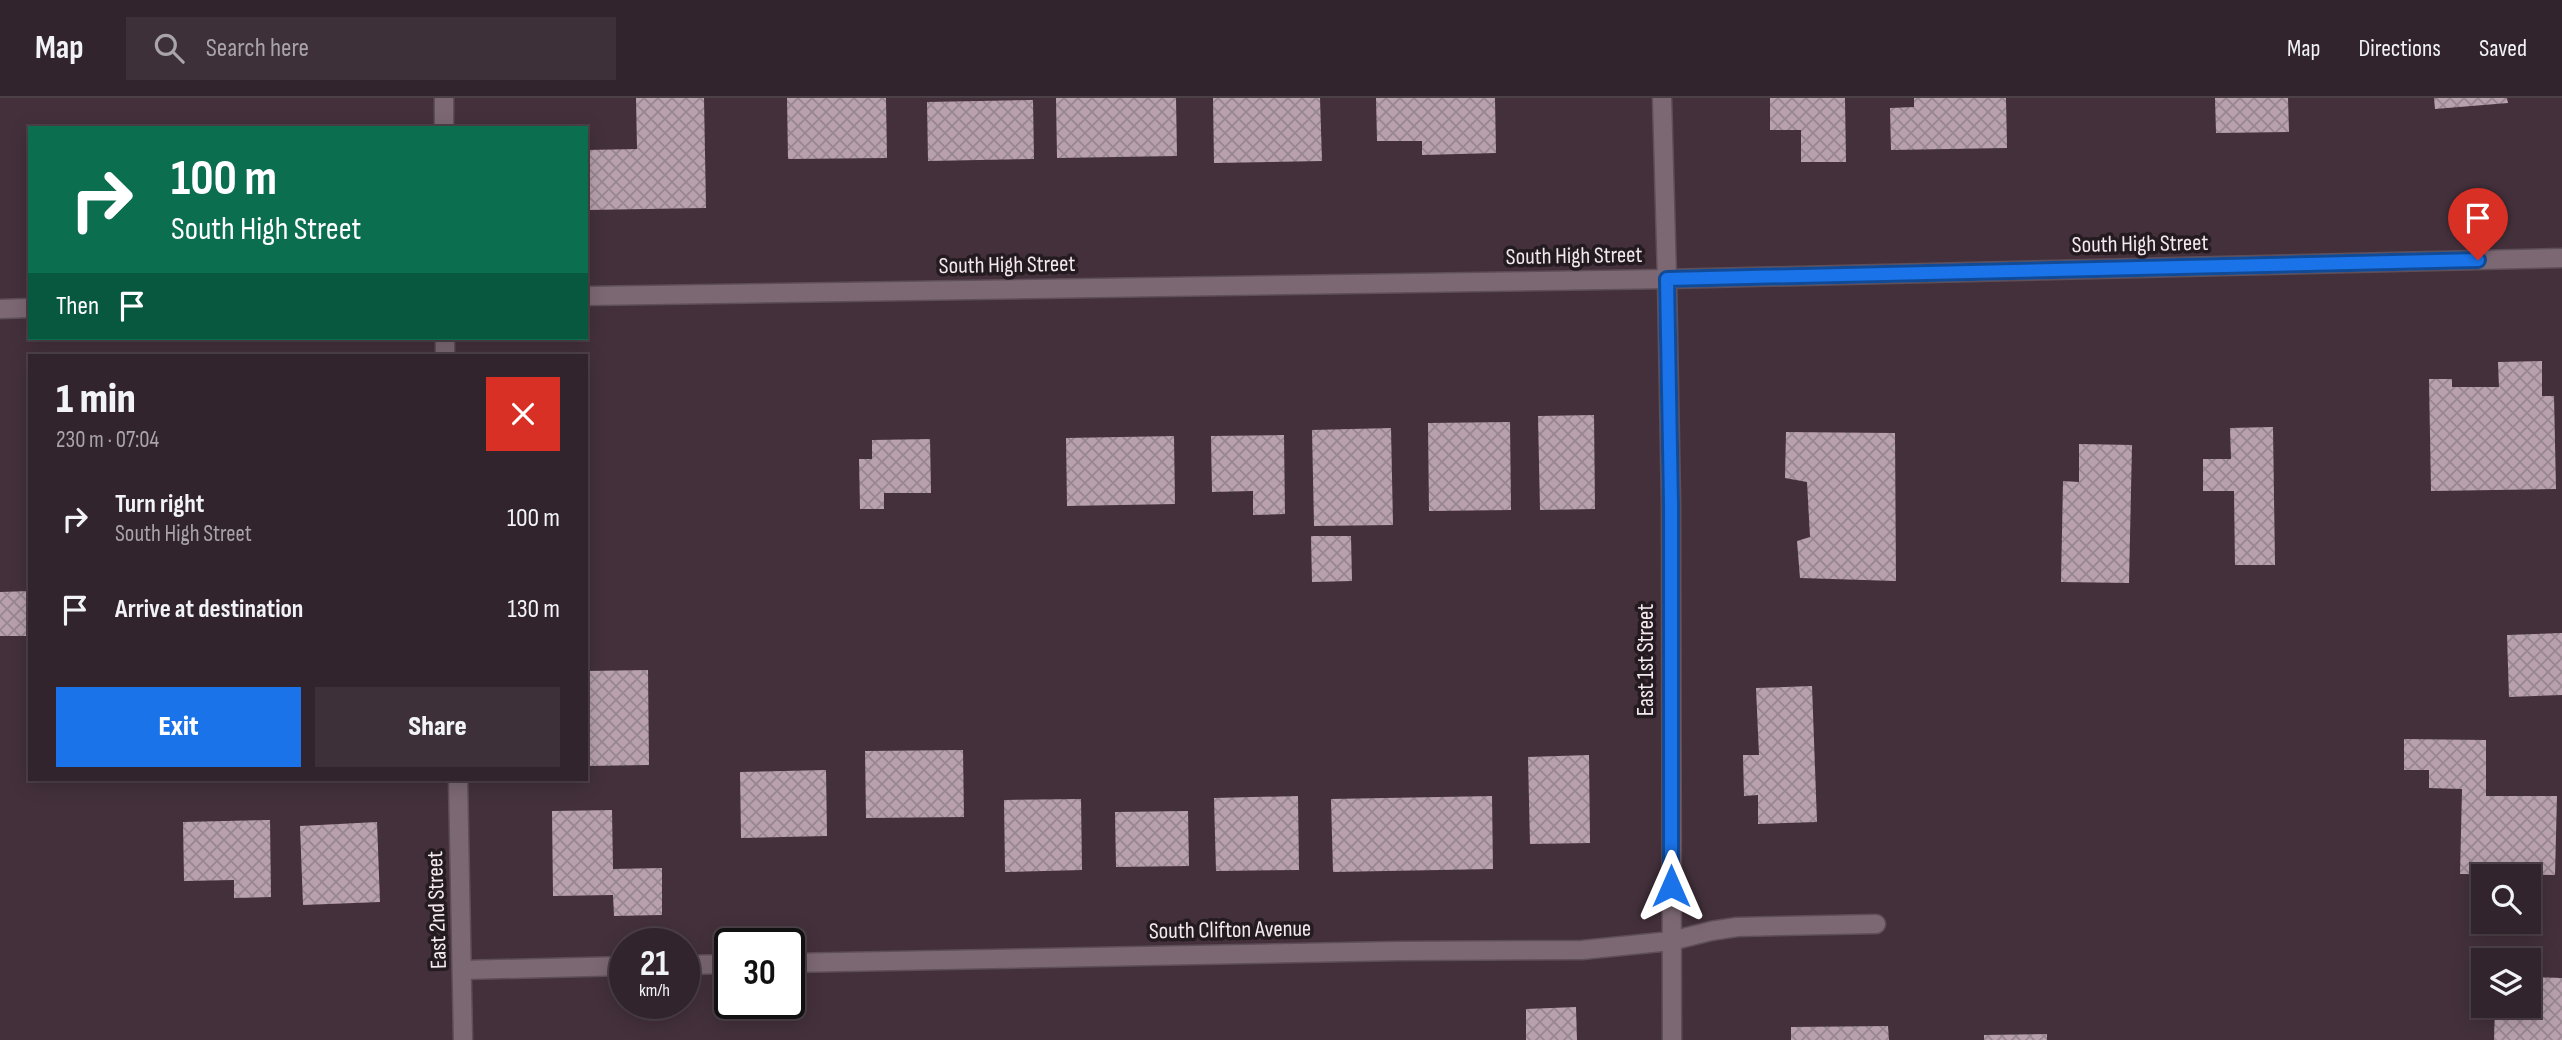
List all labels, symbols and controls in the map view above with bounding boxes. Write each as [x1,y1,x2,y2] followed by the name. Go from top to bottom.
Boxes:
[126,17,616,80] search box
[35,28,84,68] text: Map
[150,29,188,67] icon: search
[206,33,309,64] text: Search here
[2287,34,2320,63] text: Map
[2358,34,2441,63] text: Directions
[2479,34,2527,63] text: Saved
[171,150,277,209] text: 100 m
[56,154,147,245] icon: right
[2448,188,2508,260] pin
[2459,199,2497,237] icon: arrive
[171,210,361,249] text: South High Street
[2071,229,2209,259] street label: South High Street
[1505,241,1643,271] street label: South High Street
[938,250,1076,280] street label: South High Street
[113,287,151,325] icon: arrive
[56,291,99,322] text: Then
[56,374,136,425] text: 1 min
[486,377,560,451] button: close
[56,426,159,454] text: 230 m · 07:04
[115,489,204,520] text: Turn right
[56,500,94,538] icon: right
[507,503,560,534] text: 100 m
[115,520,252,548] text: South High Street
[56,591,94,629] icon: arrive
[115,594,303,625] text: Arrive at destination
[508,594,560,625] text: 130 m
[1632,604,1660,716] street label: East 1st Street
[56,687,301,767] button: Exit
[315,687,560,767] button: Share
[1634,849,1708,923] position arrow
[421,851,453,969] street label: East 2nd Street
[2471,864,2541,1018] map controls
[2471,864,2541,934] button: search
[1149,915,1311,945] street label: South Clifton Avenue
[714,928,805,1019] speed limit sign: 30
[640,943,669,986] text: 21
[2471,948,2541,1018] button: layers
[639,980,670,1001] text: km/h

